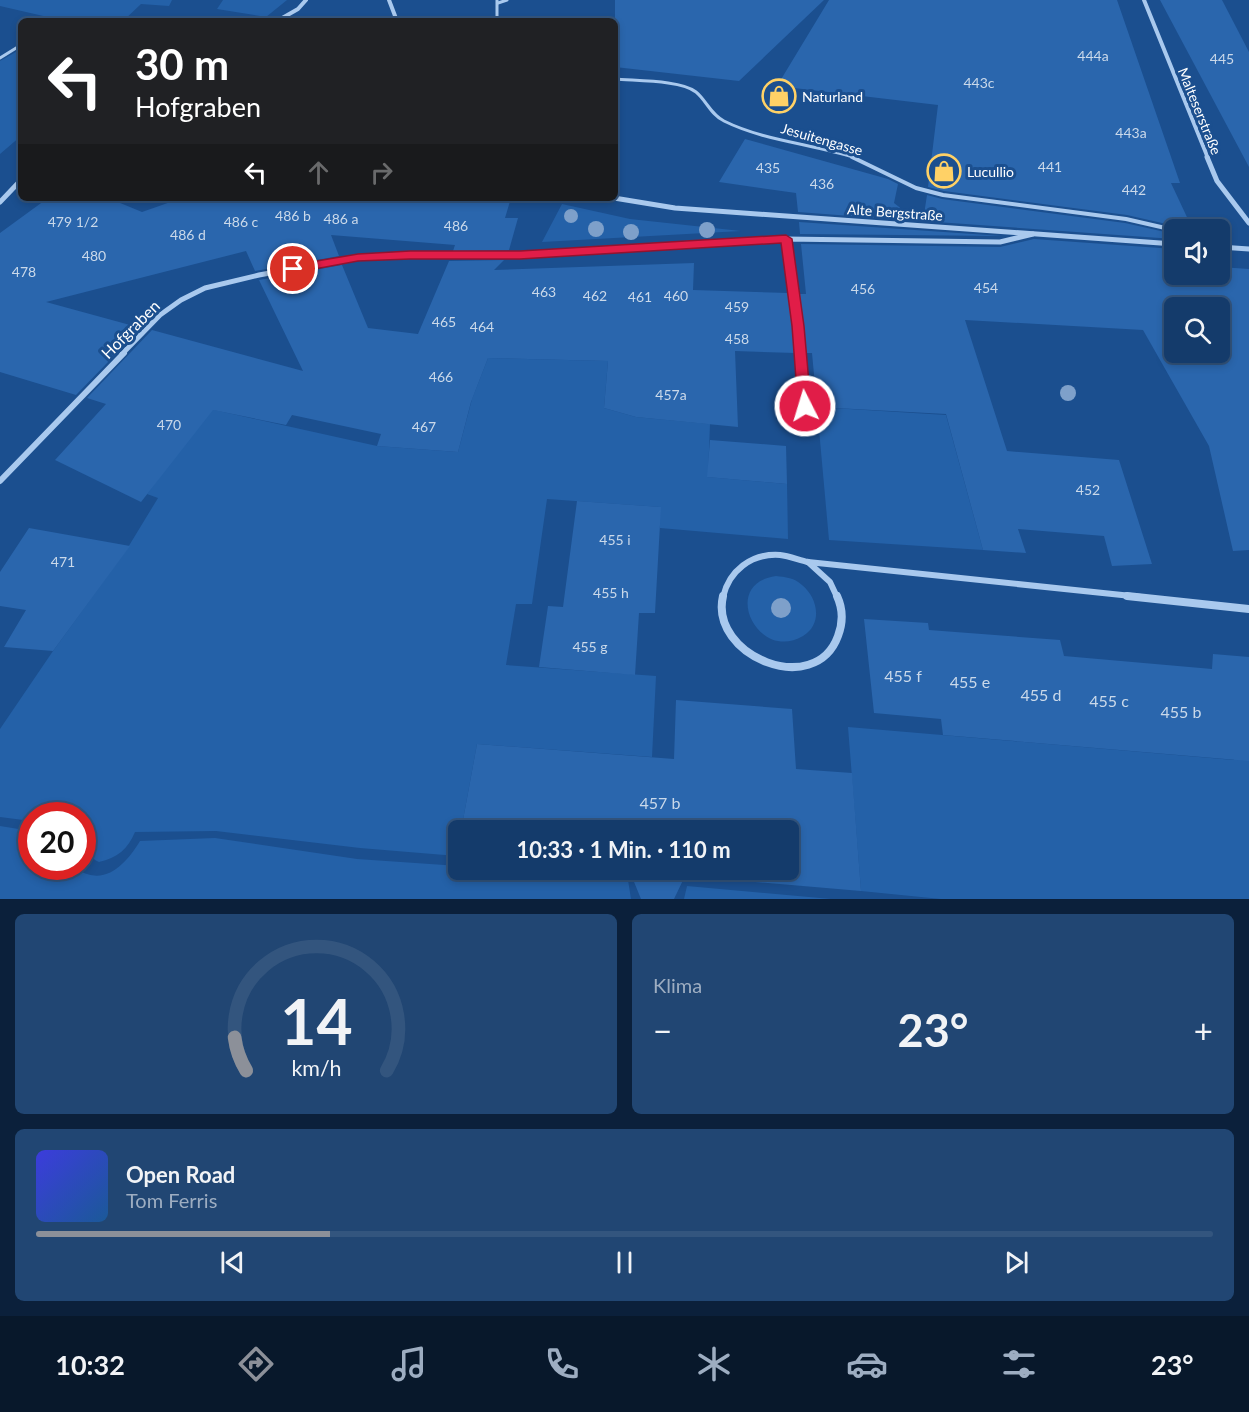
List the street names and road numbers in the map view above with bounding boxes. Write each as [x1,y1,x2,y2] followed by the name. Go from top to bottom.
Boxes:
[1175,65,1225,157] street label: Malteserstraße
[779,119,865,159] street label: Jesuitengasse
[847,200,943,224] street label: Alte Bergstraße
[97,296,163,362] street label: Hofgraben

